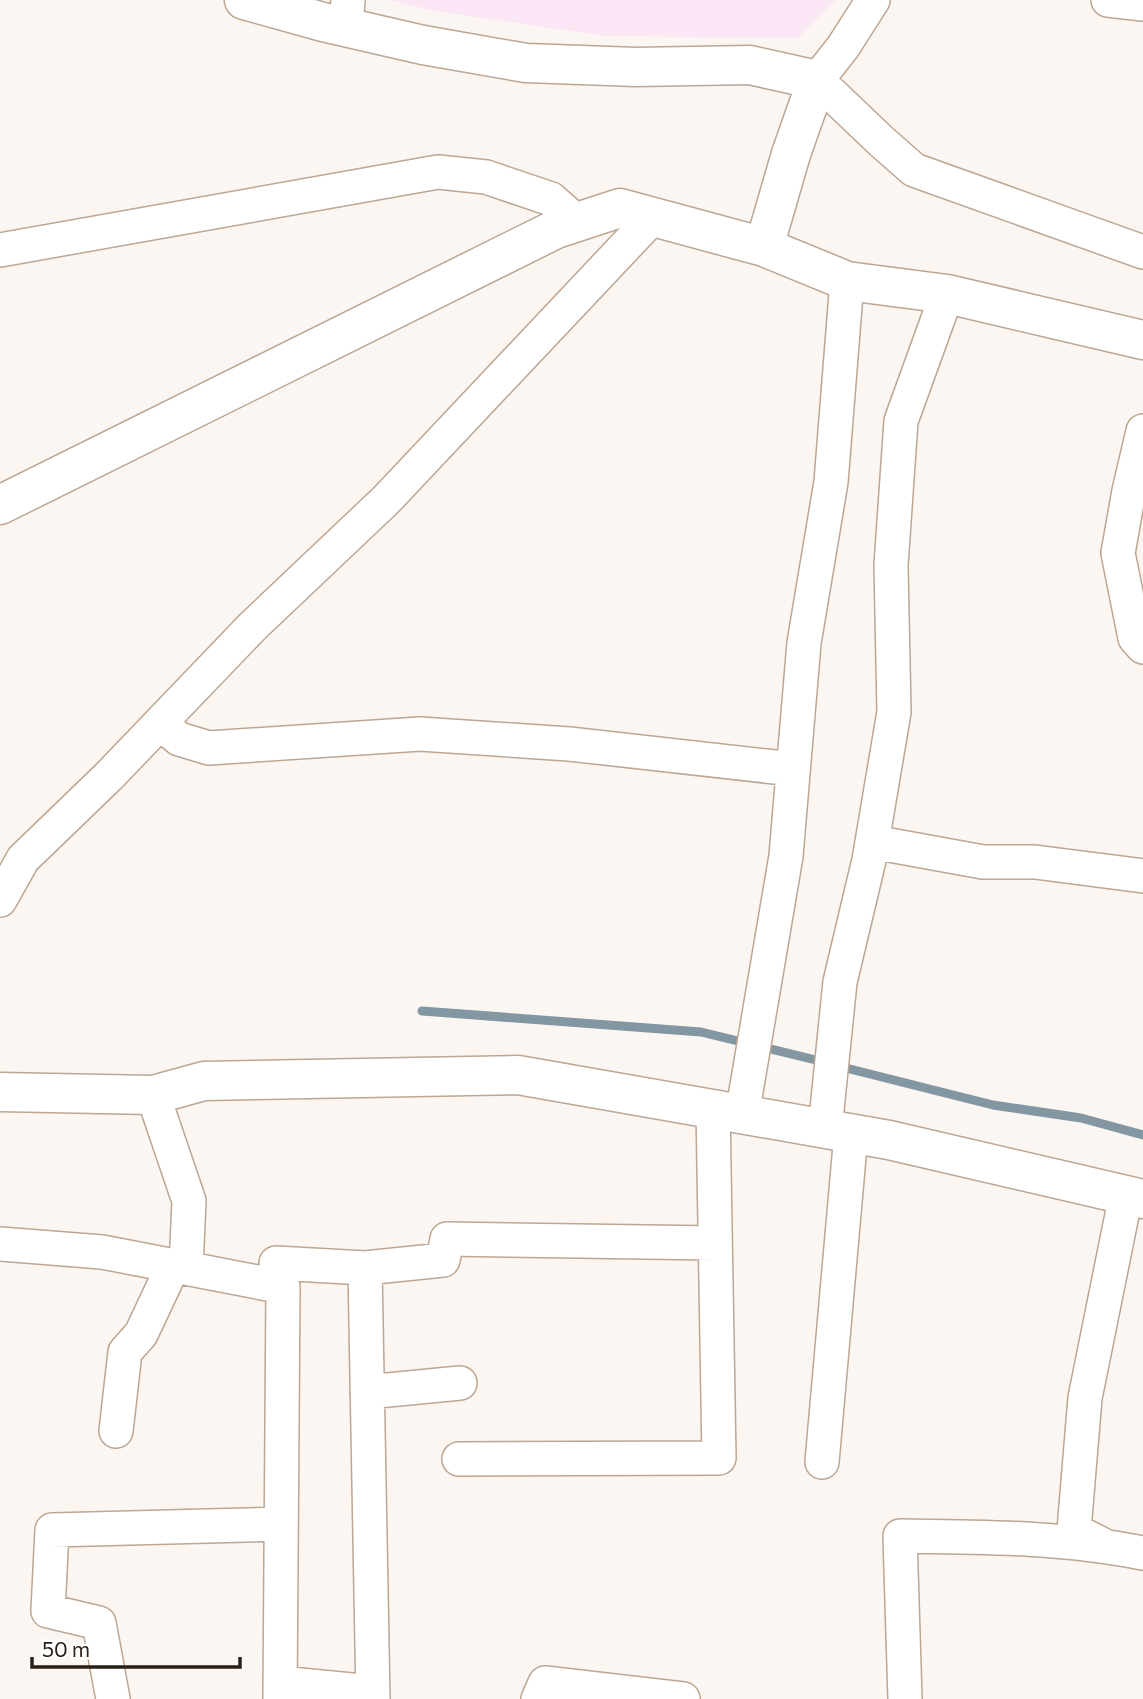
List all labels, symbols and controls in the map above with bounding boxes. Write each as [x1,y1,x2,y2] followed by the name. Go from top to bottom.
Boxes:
[32,1626,240,1670] scale bar
[42,1636,90,1661] text: 50 m

